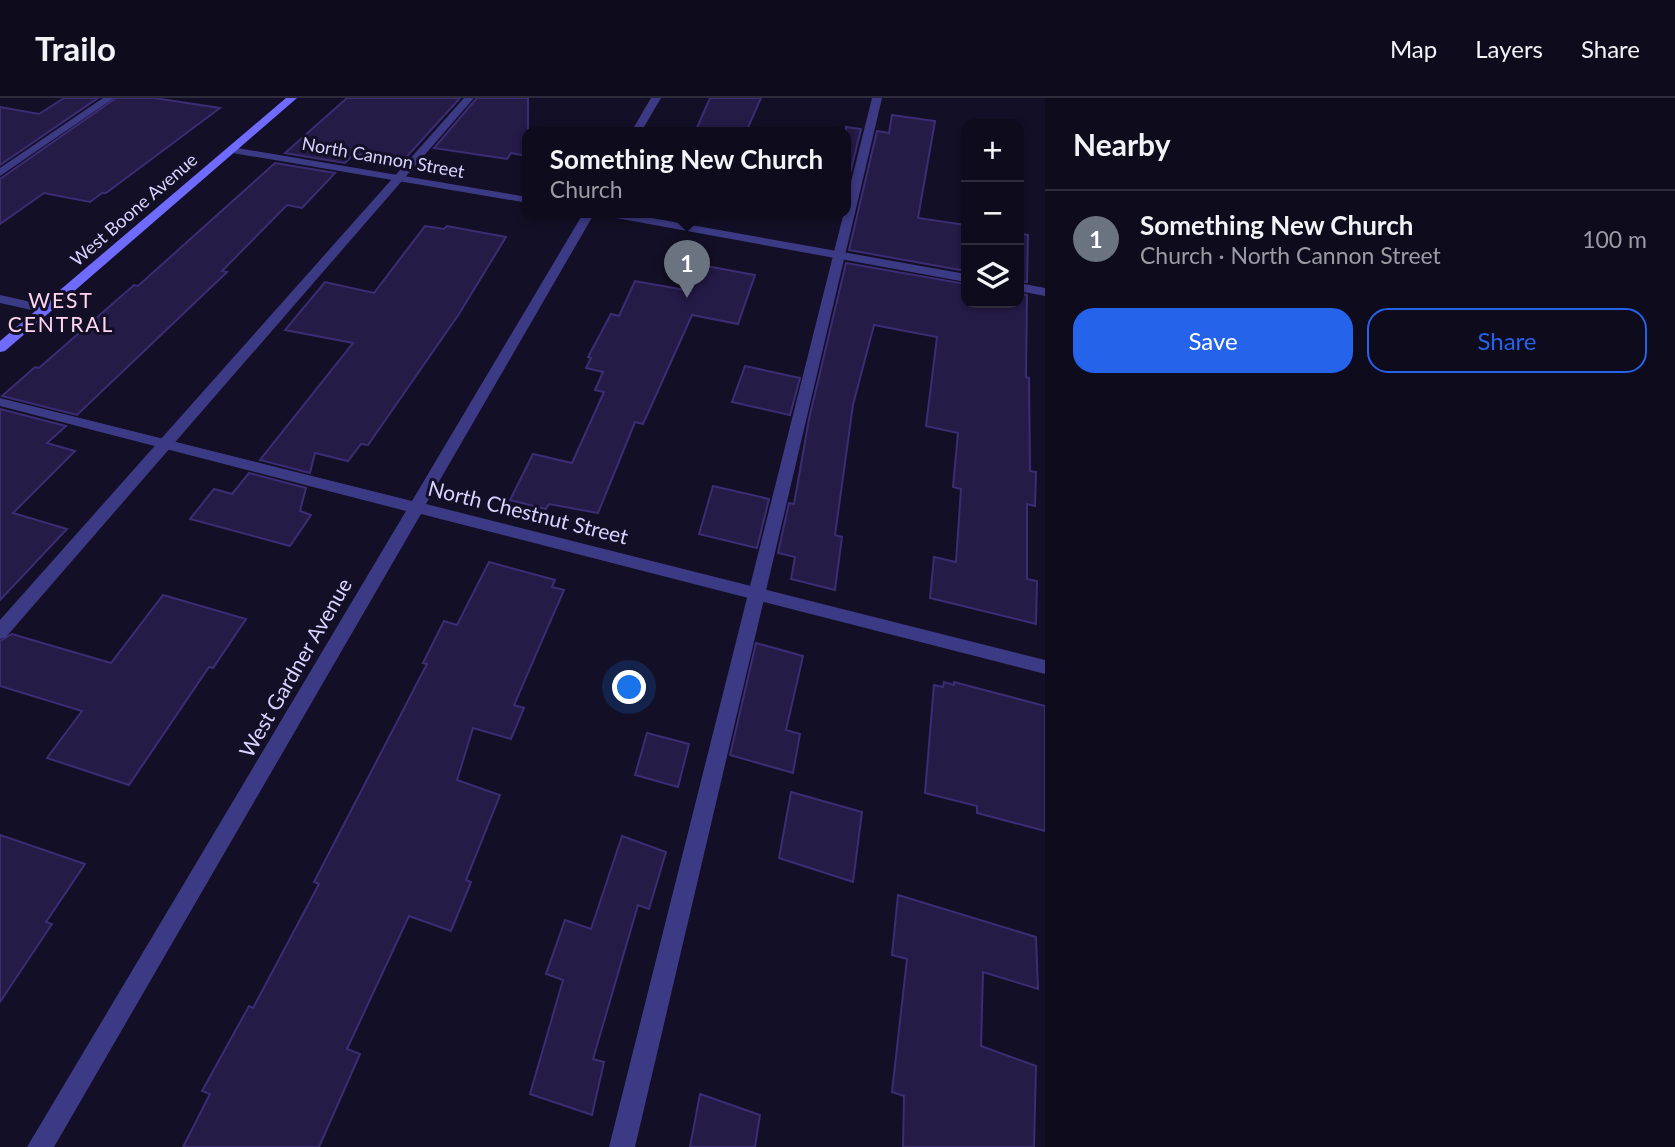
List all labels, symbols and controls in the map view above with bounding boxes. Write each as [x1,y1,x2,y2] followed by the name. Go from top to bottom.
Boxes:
[35,28,116,68] text: Trailo
[1390,34,1437,63] text: Map
[1475,34,1543,63] text: Layers
[1581,34,1640,63] text: Share
[961,119,1024,308] map controls
[961,119,1024,182] button: +
[1073,126,1171,162] text: Nearby
[522,127,851,218] popup
[300,132,467,182] street label: North Cannon Street
[550,143,823,175] text: Something New Church
[65,148,201,270] street label: West Boone Avenue
[550,175,623,203] text: Church
[961,182,1024,245] button: −
[1140,209,1413,241] text: Something New Church
[1089,225,1103,253] text: 1
[1582,225,1647,253] text: 100 m
[664,240,710,298] pin: 1
[1140,241,1441,269] text: Church · North Cannon Street
[961,245,1024,308] button: layers
[8,287,114,336] district label: WEST CENTRAL
[1073,308,1353,373] button: Save
[1367,308,1647,373] button: Share
[426,475,631,549] street label: North Chestnut Street
[233,573,356,761] street label: West Gardner Avenue
[612,670,646,704] your location

